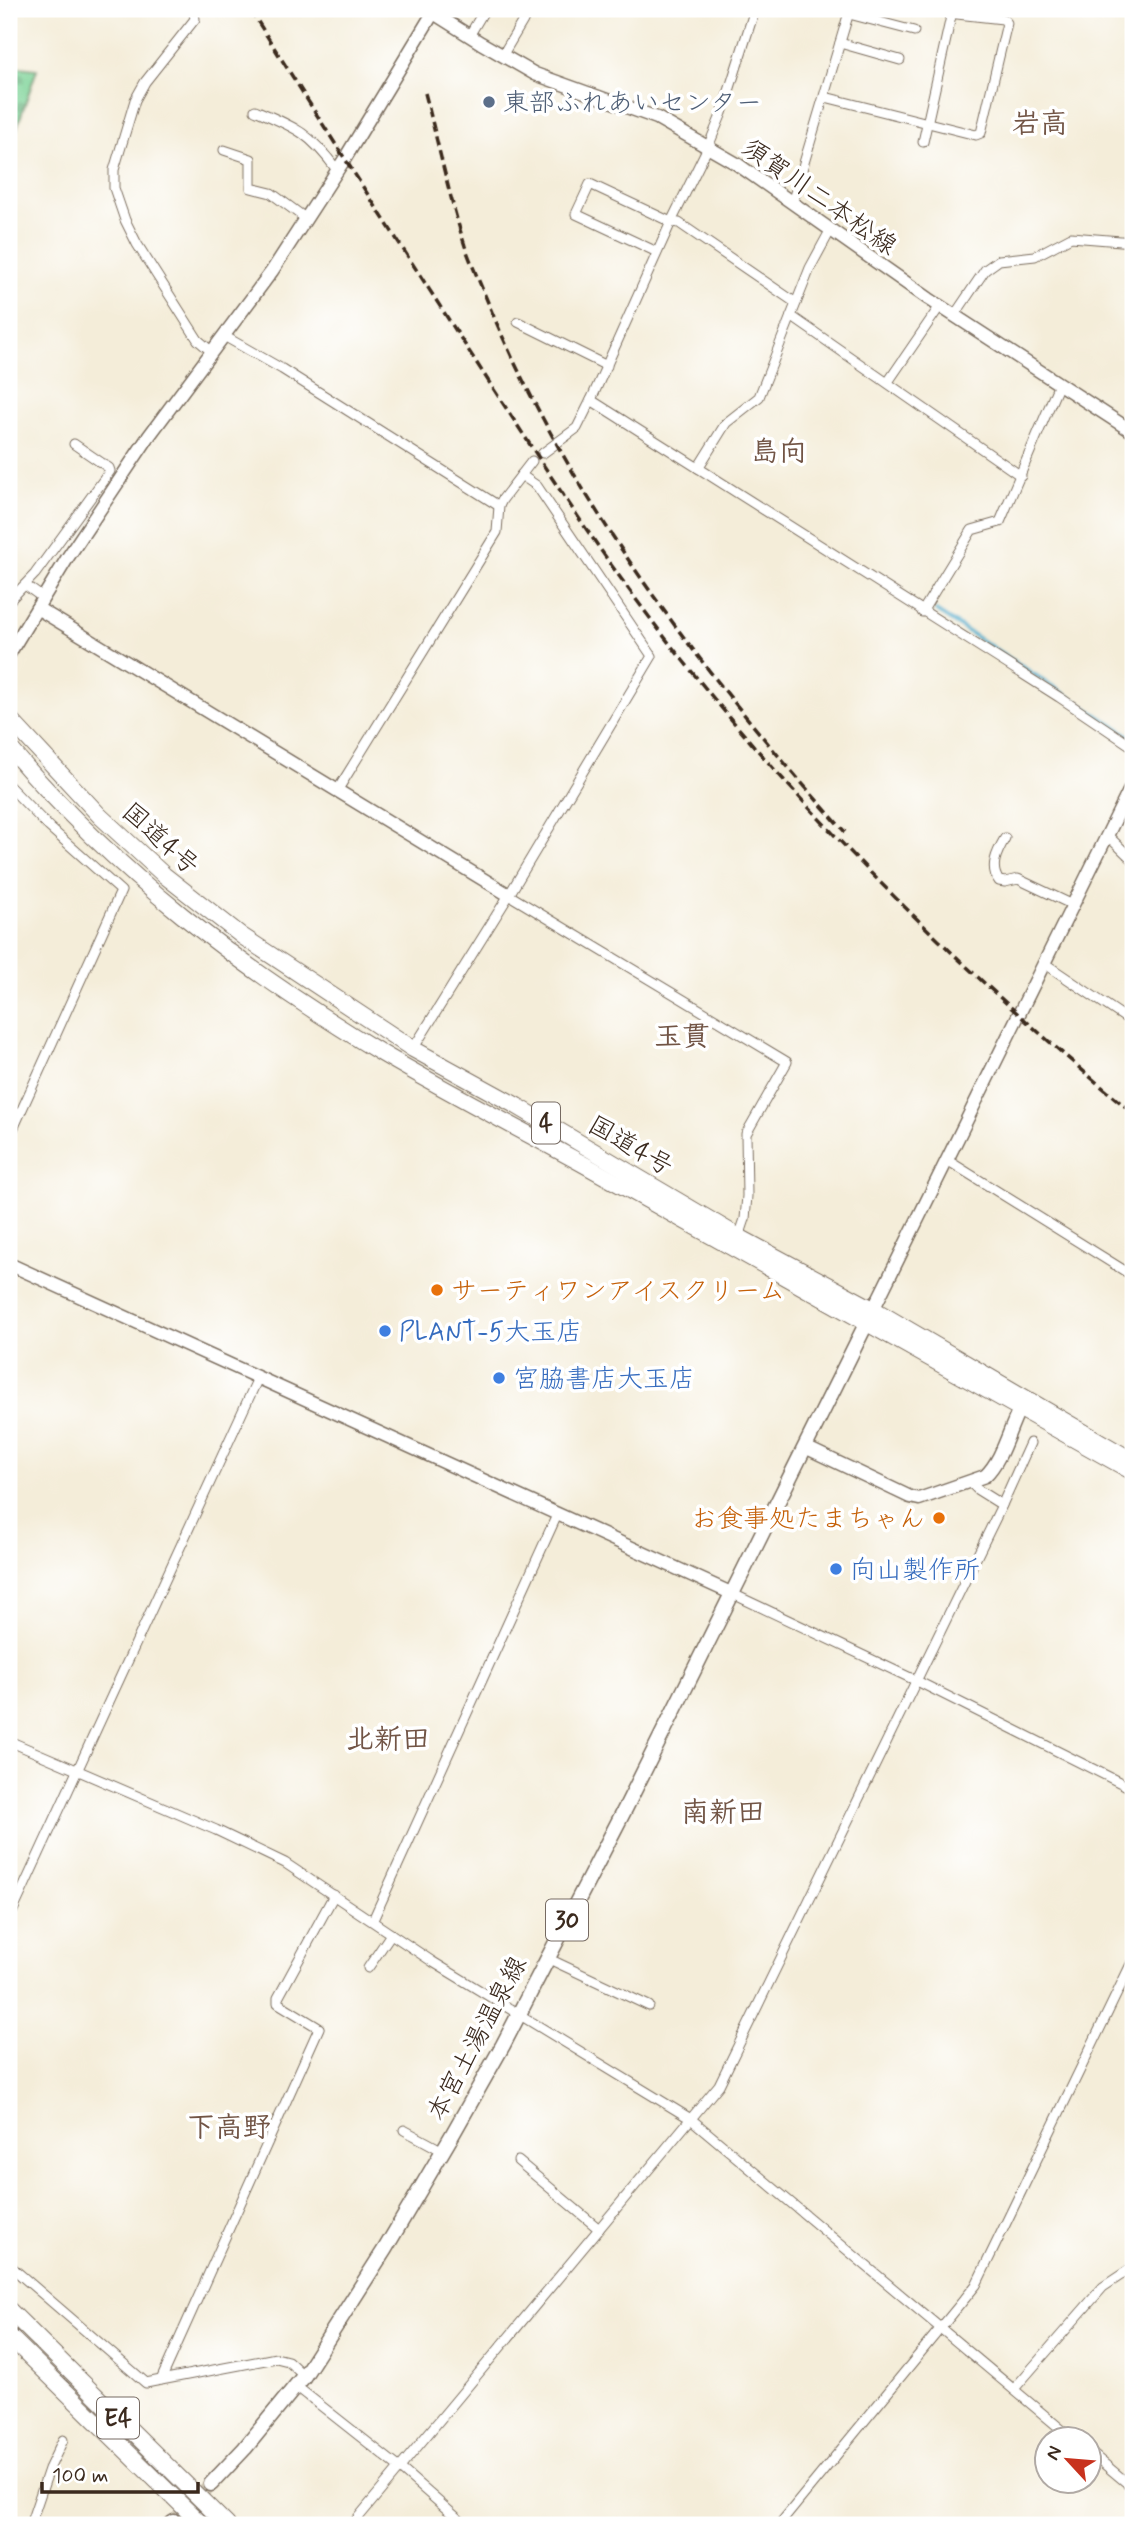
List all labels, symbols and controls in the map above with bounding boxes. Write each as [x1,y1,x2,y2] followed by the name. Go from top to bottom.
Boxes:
[503,87,762,121] place label: 東部ふれあいセンター
[481,94,497,110] marker: 東部ふれあいセンター
[1012,106,1068,143] district label: 岩高
[735,132,903,264] street label: 須賀川二本松線
[751,434,807,471] district label: 島向
[114,796,206,883] street label: 国道4号
[654,1019,710,1056] district label: 玉貫
[532,1102,560,1143] road number: 4
[581,1109,679,1185] street label: 国道4号
[451,1275,785,1309] place label: サーティワンアイスクリーム
[429,1282,445,1298] marker: サーティワンアイスクリーム
[399,1316,582,1350] place label: PLANT-5大玉店
[377,1323,393,1339] marker: PLANT-5大玉店
[513,1363,695,1397] place label: 宮脇書店大玉店
[491,1370,507,1386] marker: 宮脇書店大玉店
[691,1503,925,1537] place label: お食事処たまちゃん
[931,1510,947,1526] marker: お食事処たまちゃん
[850,1554,980,1588] place label: 向山製作所
[828,1561,844,1577] marker: 向山製作所
[346,1722,430,1759] district label: 北新田
[681,1795,765,1832] district label: 南新田
[546,1899,588,1940] road number: 30
[420,1951,536,2127] street label: 本宮土湯温泉線
[187,2110,271,2147] district label: 下高野
[97,2398,139,2438] road number: E4
[1034,2426,1104,2496] north arrow
[1040,2442,1068,2464] text: N
[42,2450,198,2494] scale bar
[52,2462,108,2490] text: 100 m

